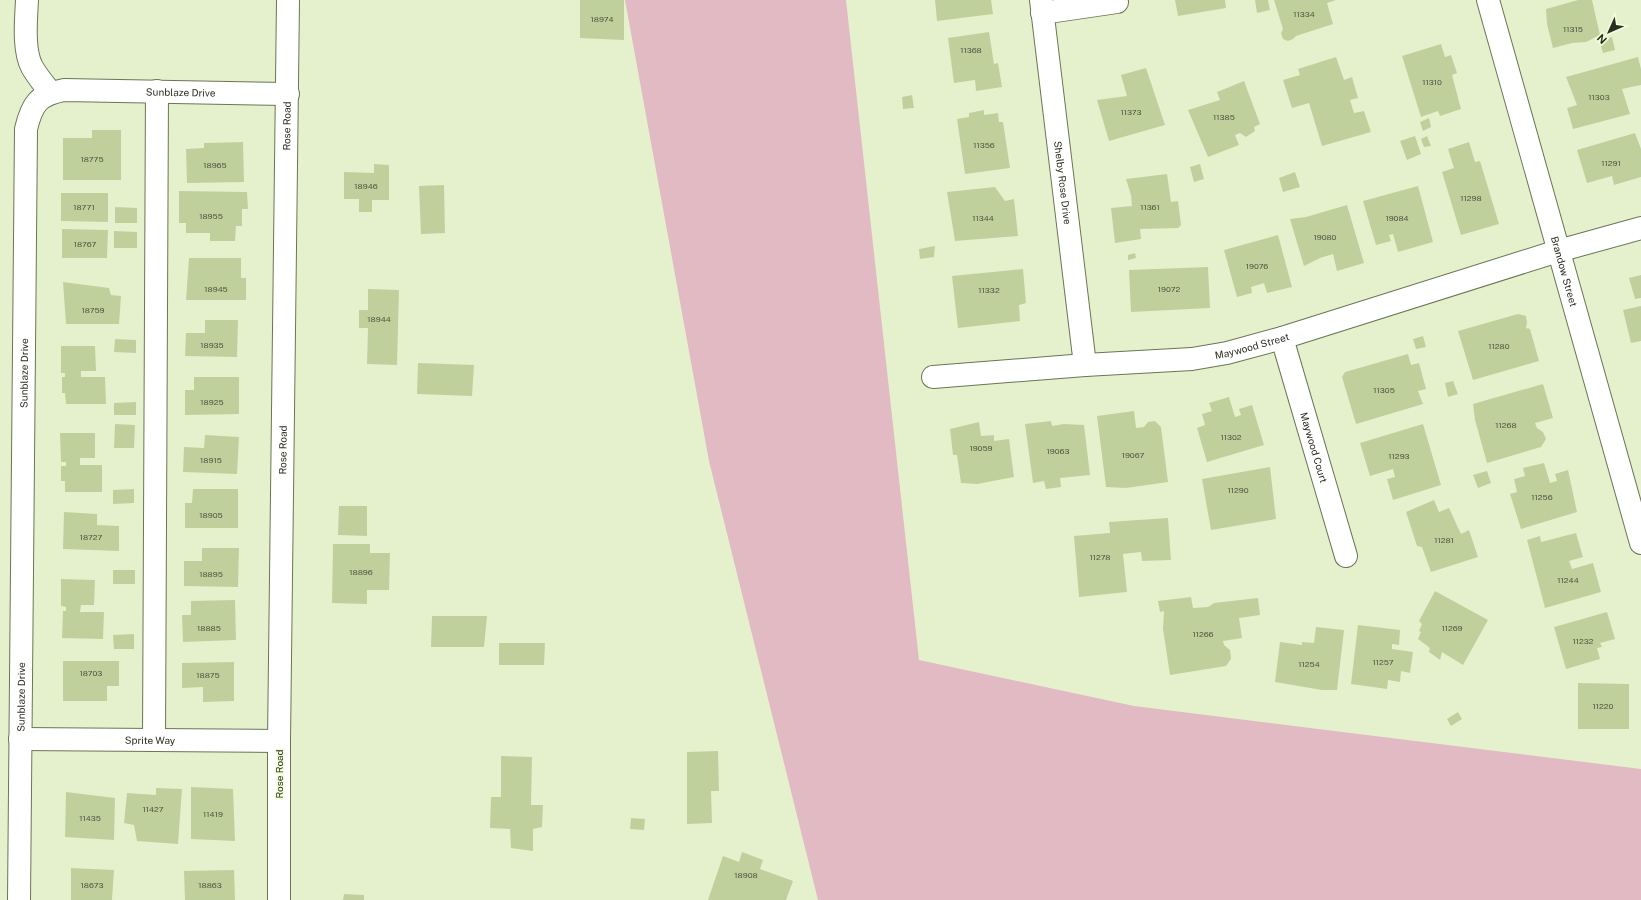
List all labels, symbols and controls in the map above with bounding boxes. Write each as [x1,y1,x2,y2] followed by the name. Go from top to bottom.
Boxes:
[1293,9,1315,19] house number: 11334
[1589,12,1629,52] north arrow
[591,14,613,24] house number: 18974
[1563,24,1583,34] house number: 11315
[1595,32,1609,46] text: N
[960,45,982,55] house number: 11368
[1422,77,1442,87] house number: 11310
[146,85,216,99] street label: Sunblaze Drive
[1588,92,1610,102] house number: 11303
[280,101,293,151] street label: Rose Road
[1120,107,1142,117] house number: 11373
[1213,112,1235,122] house number: 11385
[973,140,995,150] house number: 11356
[1052,140,1074,225] street label: Shelby Rose Drive
[80,154,104,164] house number: 18775
[1601,158,1621,168] house number: 11291
[203,160,227,170] house number: 18965
[354,181,378,191] house number: 18946
[1460,193,1482,203] house number: 11298
[73,202,95,212] house number: 18771
[1140,202,1160,212] house number: 11361
[199,211,223,221] house number: 18955
[972,213,994,223] house number: 11344
[1385,213,1409,223] house number: 19084
[1313,232,1337,242] house number: 19080
[1549,235,1580,308] street label: Brandow Street
[74,239,96,249] house number: 18767
[1246,261,1268,271] house number: 19076
[204,284,228,294] house number: 18945
[1158,284,1181,294] house number: 19072
[978,285,1000,295] house number: 11332
[81,305,105,315] house number: 18759
[367,314,391,324] house number: 18944
[1214,330,1291,361] street label: Maywood Street
[17,338,30,408] street label: Sunblaze Drive
[200,340,224,350] house number: 18935
[1488,341,1510,351] house number: 11280
[1373,385,1395,395] house number: 11305
[200,397,224,407] house number: 18925
[1298,411,1330,484] street label: Maywood Court
[1495,420,1517,430] house number: 11268
[276,425,289,475] street label: Rose Road
[1220,432,1242,442] house number: 11302
[969,443,993,453] house number: 19059
[1046,446,1070,456] house number: 19063
[1122,450,1145,460] house number: 19067
[1388,451,1410,461] house number: 11293
[200,455,222,465] house number: 18915
[1227,485,1249,495] house number: 11290
[1531,492,1553,502] house number: 11256
[199,510,223,520] house number: 18905
[80,532,103,542] house number: 18727
[1434,535,1454,545] house number: 11281
[1089,552,1111,562] house number: 11278
[349,567,373,577] house number: 18896
[199,569,223,579] house number: 18895
[1557,575,1579,585] house number: 11244
[197,623,221,633] house number: 18885
[1441,623,1463,633] house number: 11269
[1192,629,1214,639] house number: 11266
[1572,636,1594,646] house number: 11232
[1372,657,1394,667] house number: 11257
[1298,659,1320,669] house number: 11254
[15,662,27,732] street label: Sunblaze Drive
[80,668,102,678] house number: 18703
[196,670,220,680] house number: 18875
[1593,701,1614,711] house number: 11220
[125,734,176,746] street label: Sprite Way
[273,749,285,799] street label: Rose Road
[142,804,164,814] house number: 11427
[203,809,223,819] house number: 11419
[79,813,101,823] house number: 11435
[734,870,758,880] house number: 18908
[81,880,103,890] house number: 18673
[198,880,222,890] house number: 18863

